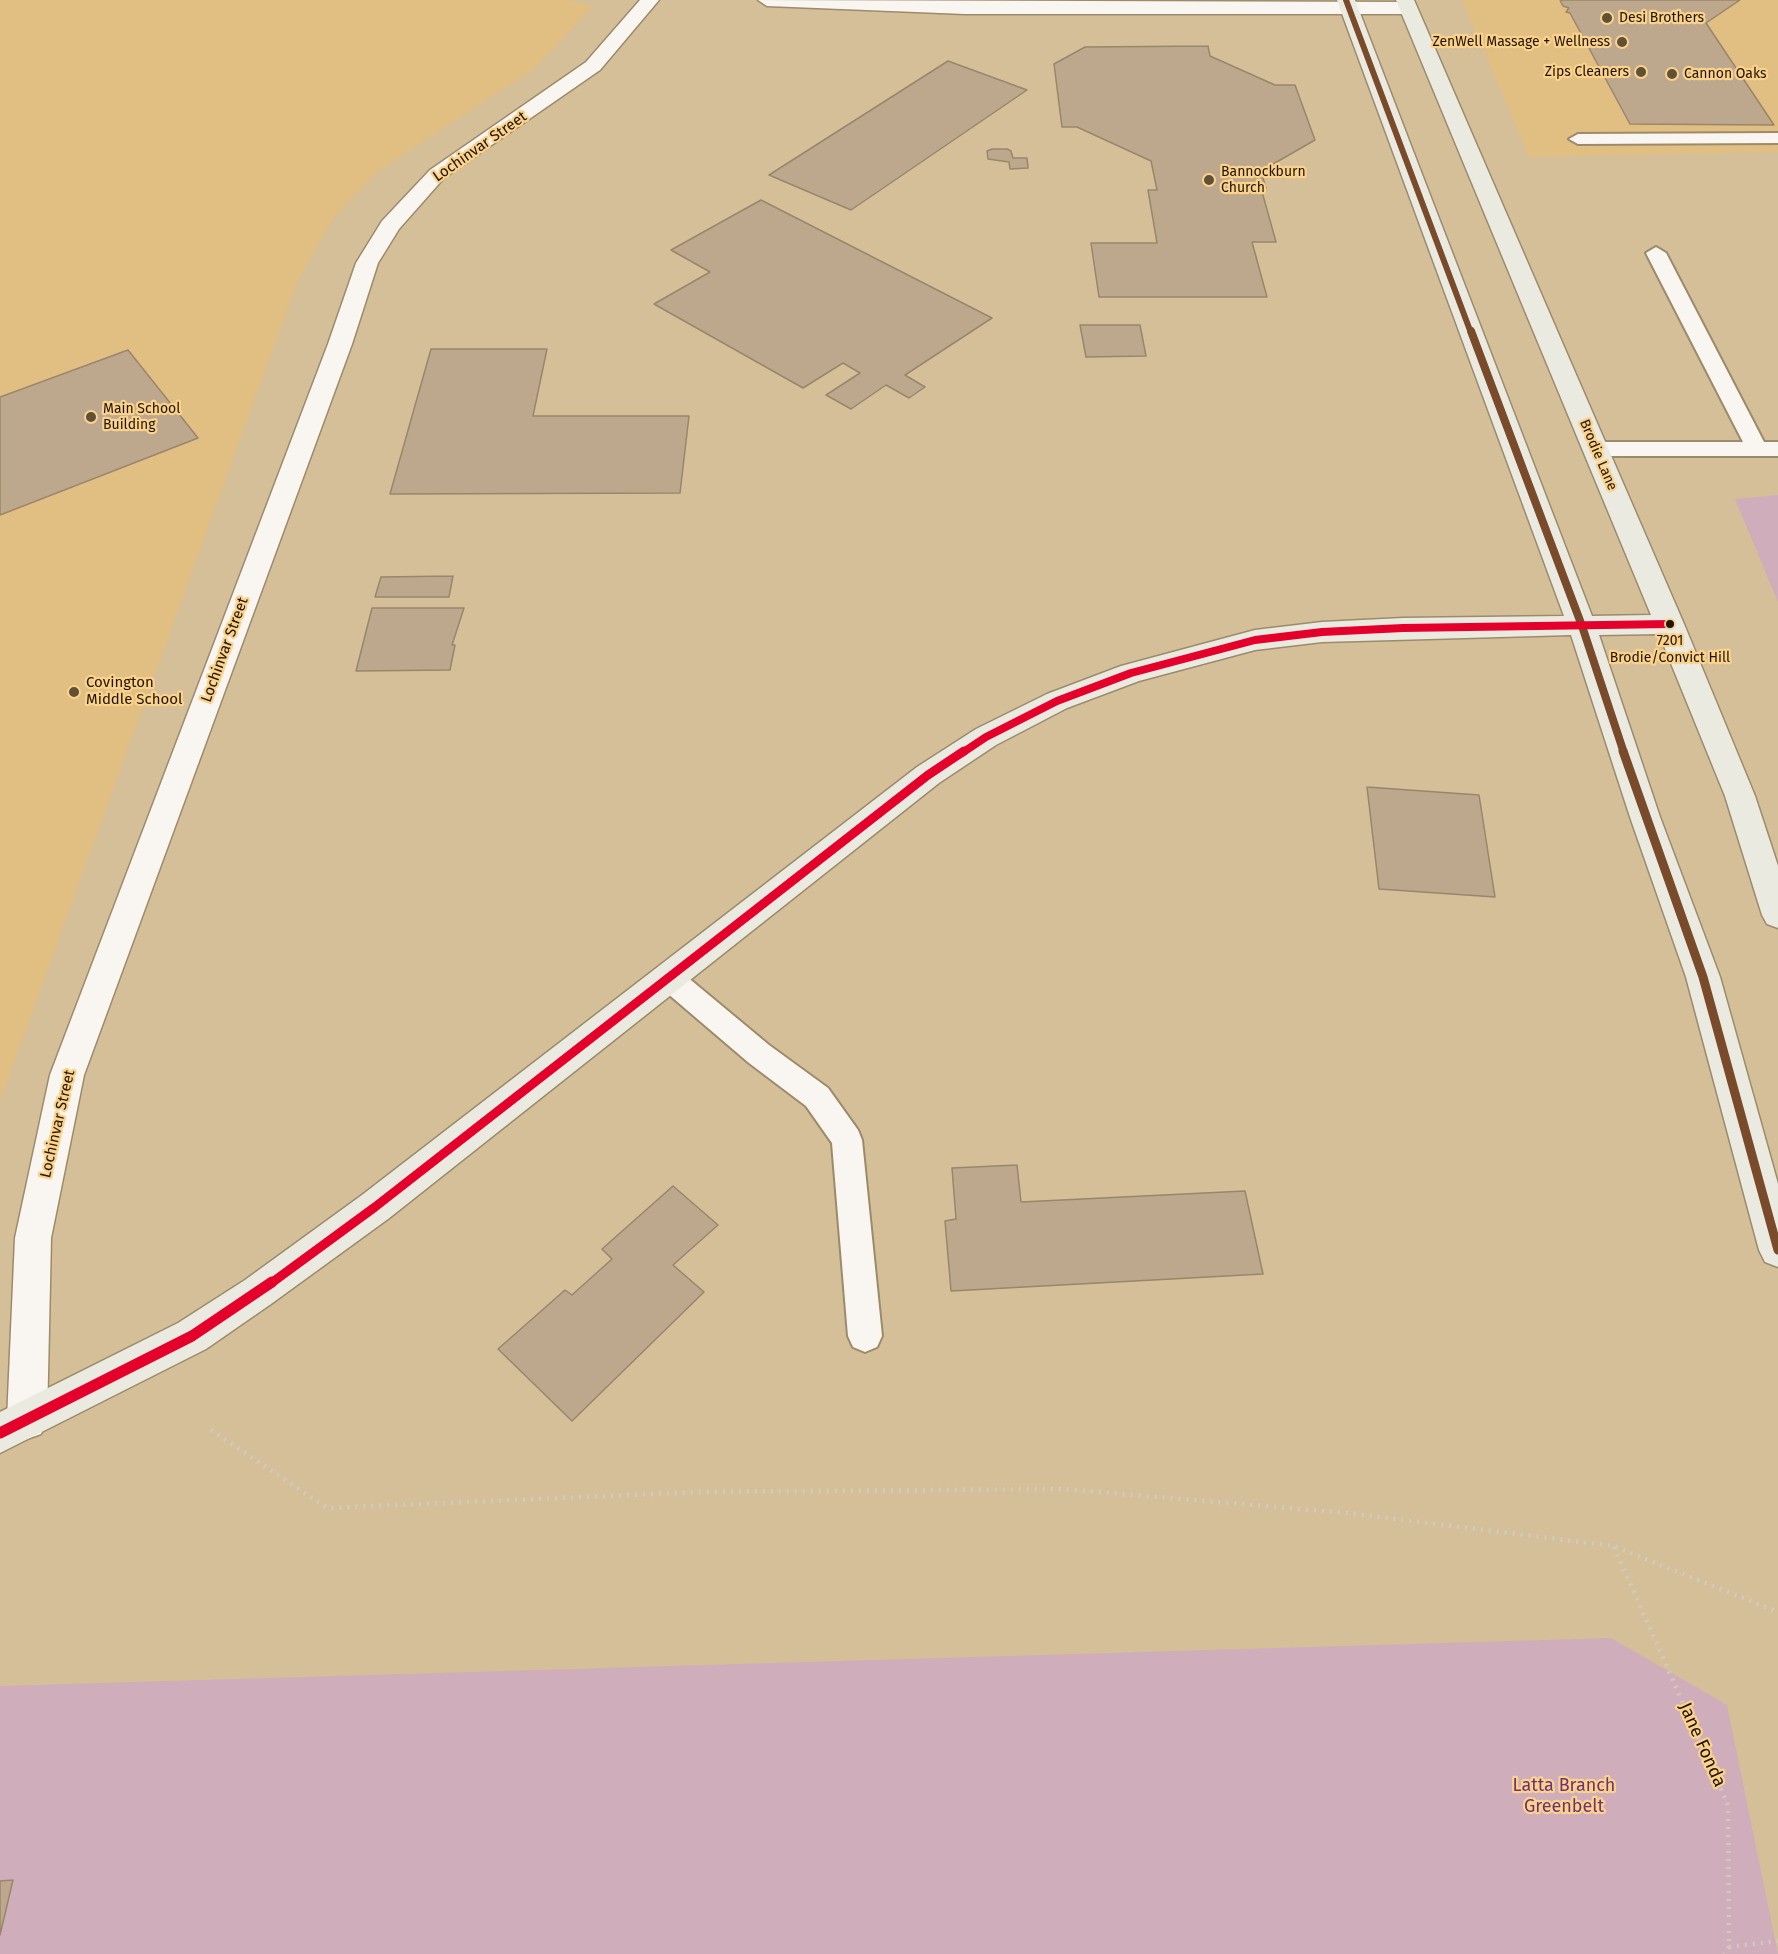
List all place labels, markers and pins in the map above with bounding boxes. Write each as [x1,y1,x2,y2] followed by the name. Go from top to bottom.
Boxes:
[1619,10,1704,26] place label: Desi Brothers
[1600,11,1614,25] marker: Desi Brothers
[1432,34,1610,50] place label: ZenWell Massage + Wellness
[1615,35,1629,49] marker: ZenWell Massage + Wellness
[1545,64,1629,80] place label: Zips Cleaners
[1634,65,1648,79] marker: Zips Cleaners
[1684,66,1767,82] place label: Cannon Oaks
[1665,67,1679,81] marker: Cannon Oaks
[1221,164,1306,196] place label: Bannockburn Church
[1202,173,1216,187] marker: Bannockburn Church
[103,401,180,434] place label: Main School Building
[84,410,98,424] marker: Main School Building
[1664,618,1676,630] marker: 7201 Brodie/Convict Hill
[1610,633,1730,666] place label: 7201 Brodie/Convict Hill
[86,674,182,709] place label: Covington Middle School
[67,685,81,699] marker: Covington Middle School

